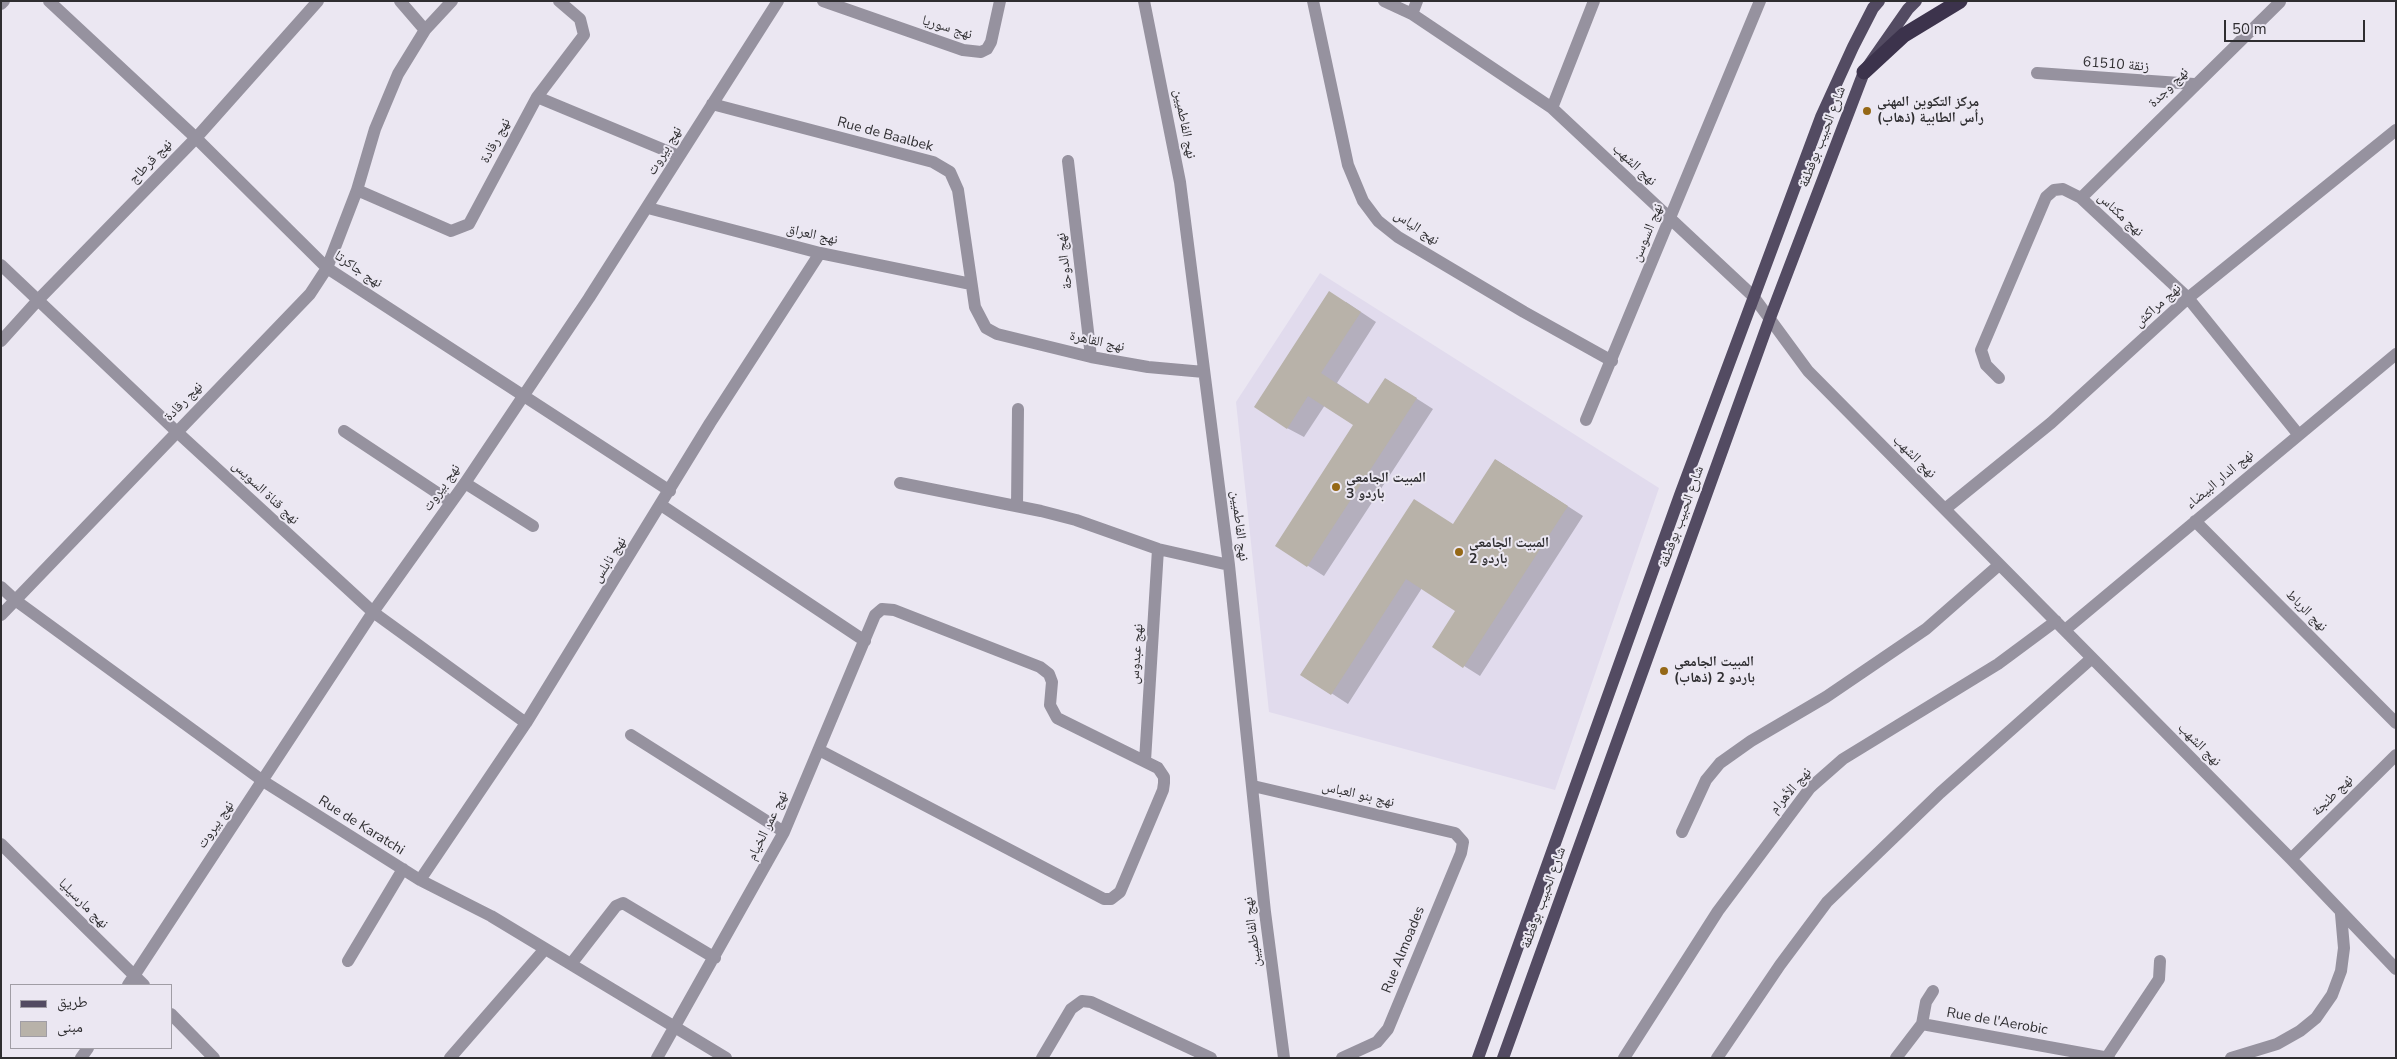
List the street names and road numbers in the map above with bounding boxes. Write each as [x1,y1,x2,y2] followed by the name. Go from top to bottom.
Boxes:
[920,12,974,44] street label: نهج سوريا
[2082,54,2150,76] street label: زنقة 61510
[2145,64,2193,112] street label: نهج وجدة
[1796,84,1850,190] street label: شارع الحبيب بوقطفة
[1169,88,1199,160] street label: نهج الفاطميين
[835,114,935,156] street label: Rue de Baalbek
[477,116,515,166] street label: نهج رقادة
[644,124,686,178] street label: نهج بيروت
[126,136,176,188] street label: نهج قرطاج
[1608,140,1660,190] street label: نهج الشهب
[2094,190,2146,240] street label: نهج مكناس
[1629,201,1667,265] street label: نهج السوسن
[1390,207,1442,249] street label: نهج الياس
[785,221,839,249] street label: نهج العراق
[1053,232,1077,290] street label: نهج الدوحة
[331,248,385,292] street label: نهج جاكرتا
[2131,281,2185,331] street label: نهج مراكش
[1068,328,1126,356] street label: نهج القاهرة
[161,379,207,425] street label: نهج رقادة
[1889,432,1939,482] street label: نهج الشهب
[2183,447,2257,513] street label: نهج الدار البيضاء
[228,457,302,529] street label: نهج قناة السويس
[420,461,464,515] street label: نهج بيروت
[1656,464,1708,570] street label: شارع الحبيب بوقطفة
[1226,490,1252,562] street label: نهج الفاطميين
[589,534,631,586] street label: نهج نابلس
[2282,587,2330,635] street label: نهج الرباط
[1127,623,1147,685] street label: نهج عبدوس
[2174,720,2224,770] street label: نهج الشهب
[1766,764,1816,818] street label: نهج الأهرام
[2309,772,2357,820] street label: نهج طنجة
[1320,778,1396,812] street label: نهج بنو العباس
[744,788,792,864] street label: نهج عمر الخيام
[315,793,407,859] street label: Rue de Karatchi
[194,798,238,852] street label: نهج بيروت
[1518,845,1570,951] street label: شارع الحبيب بوقطفة
[55,876,111,932] street label: نهج مارسيليا
[1240,896,1266,968] street label: نهج الفاطميين
[1379,904,1429,996] street label: Rue Almoades
[1945,1005,2049,1039] street label: Rue de l'Aerobic

